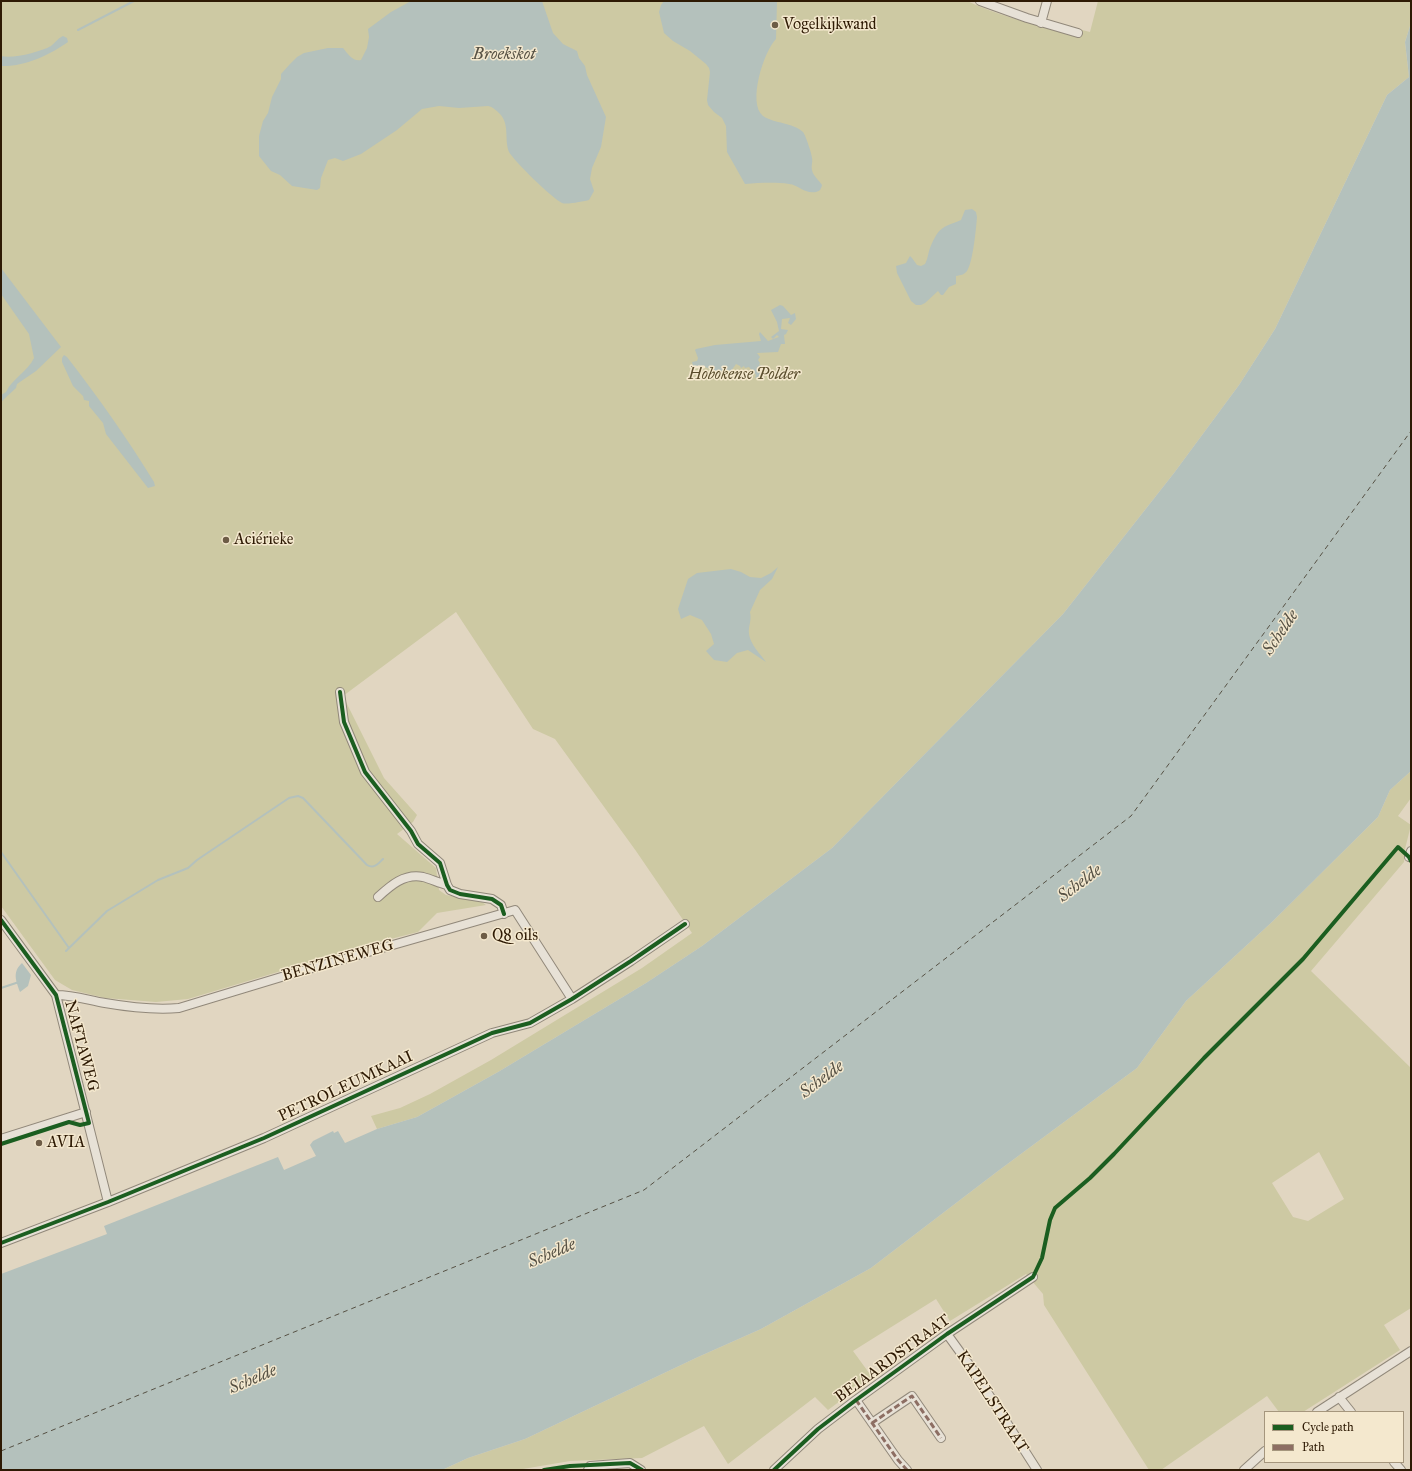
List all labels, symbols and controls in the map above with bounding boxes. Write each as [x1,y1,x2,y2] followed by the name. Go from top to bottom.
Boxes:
[783,15,877,35] place label: Vogelkijkwand
[770,20,780,30] marker: Vogelkijkwand
[473,45,535,65] water label: Broekskot
[688,365,800,385] park label: Hobokense Polder
[234,530,293,550] place label: Aciérieke
[221,535,231,545] marker: Aciérieke
[1259,607,1303,659] water label: Schelde
[1054,861,1106,907] water label: Schelde
[492,926,538,946] place label: Q8 oils
[479,931,489,941] marker: Q8 oils
[280,936,396,986] street label: BENZINEWEG
[60,998,102,1094] street label: NAFTAWEG
[276,1047,416,1127] street label: PETROLEUMKAAI
[796,1057,848,1103] water label: Schelde
[47,1133,85,1153] place label: AVIA
[34,1138,44,1148] marker: AVIA
[525,1235,579,1273] water label: Schelde
[832,1311,954,1407] street label: BEIAARDSTRAAT
[952,1347,1032,1457] street label: KAPELSTRAAT
[226,1361,280,1399] water label: Schelde
[1264,1411,1404,1463] legend
[1302,1420,1354,1434] text: Cycle path
[1302,1440,1325,1454] text: Path

